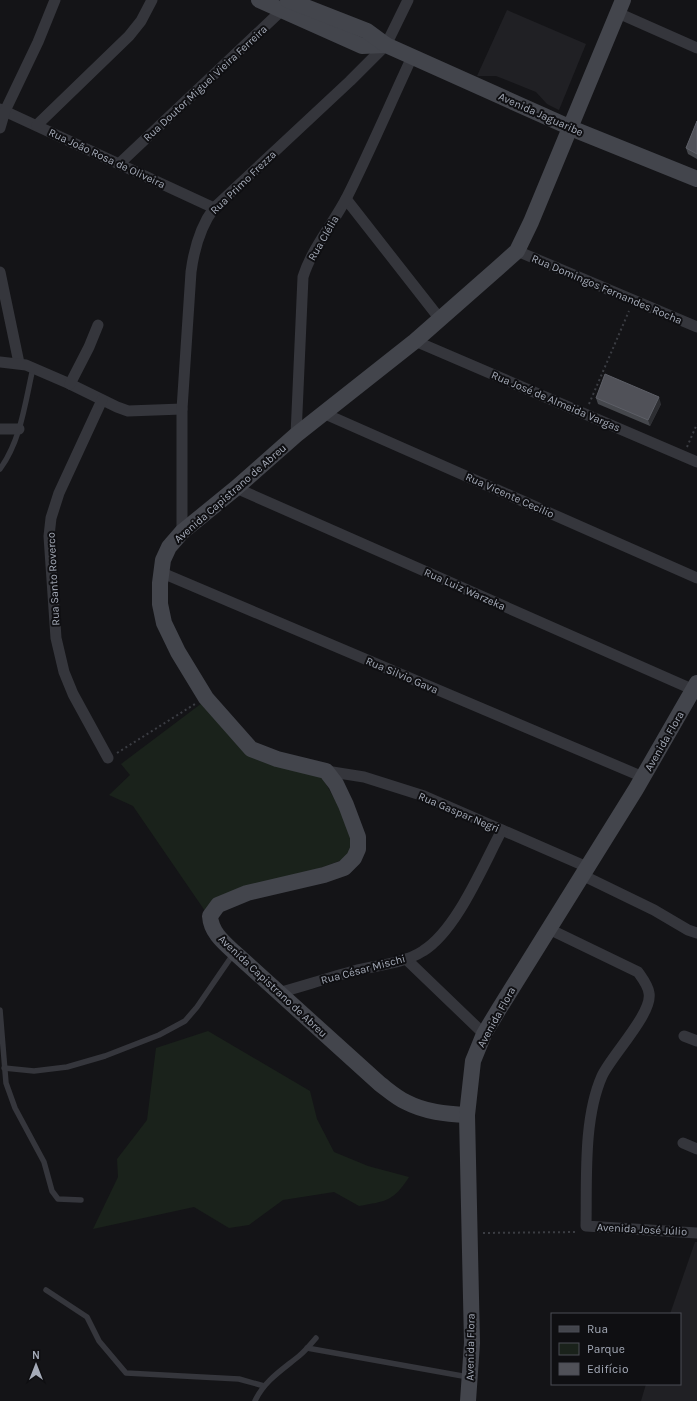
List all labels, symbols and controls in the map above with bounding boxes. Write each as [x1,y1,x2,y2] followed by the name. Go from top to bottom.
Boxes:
[141,22,270,144] street label: Rua Doutor Miguel Vieira Ferreira
[496,90,585,139] street label: Avenida Jaguaribe
[46,126,167,191] street label: Rua João Rosa de Oliveira
[208,148,279,217] street label: Rua Primo Frezza
[305,213,342,263] street label: Rua Clélia
[530,252,684,327] street label: Rua Domingos Fernandes Rocha
[489,368,622,435] street label: Rua José de Almeida Vargas
[172,441,289,546] street label: Avenida Capistrano de Abreu
[463,470,556,521] street label: Rua Vicente Cecilio
[45,532,62,626] street label: Rua Santo Roverco
[422,566,507,613] street label: Rua Luiz Warzeka
[364,654,440,697] street label: Rua Silvio Gava
[642,709,687,774] street label: Avenida Flora
[416,790,501,835] street label: Rua Gaspar Negri
[216,933,330,1040] street label: Avenida Capistrano de Abreu
[319,952,407,987] street label: Rua César Mischi
[474,985,518,1050] street label: Avenida Flora
[597,1221,687,1238] street label: Avenida José Júlio
[463,1313,478,1381] street label: Avenida Flora
[551,1313,681,1385] legend
[587,1322,608,1336] text: Rua
[587,1342,625,1356] text: Parque
[16,1345,56,1385] north arrow
[32,1349,40,1362] text: N
[587,1362,628,1376] text: Edifício

